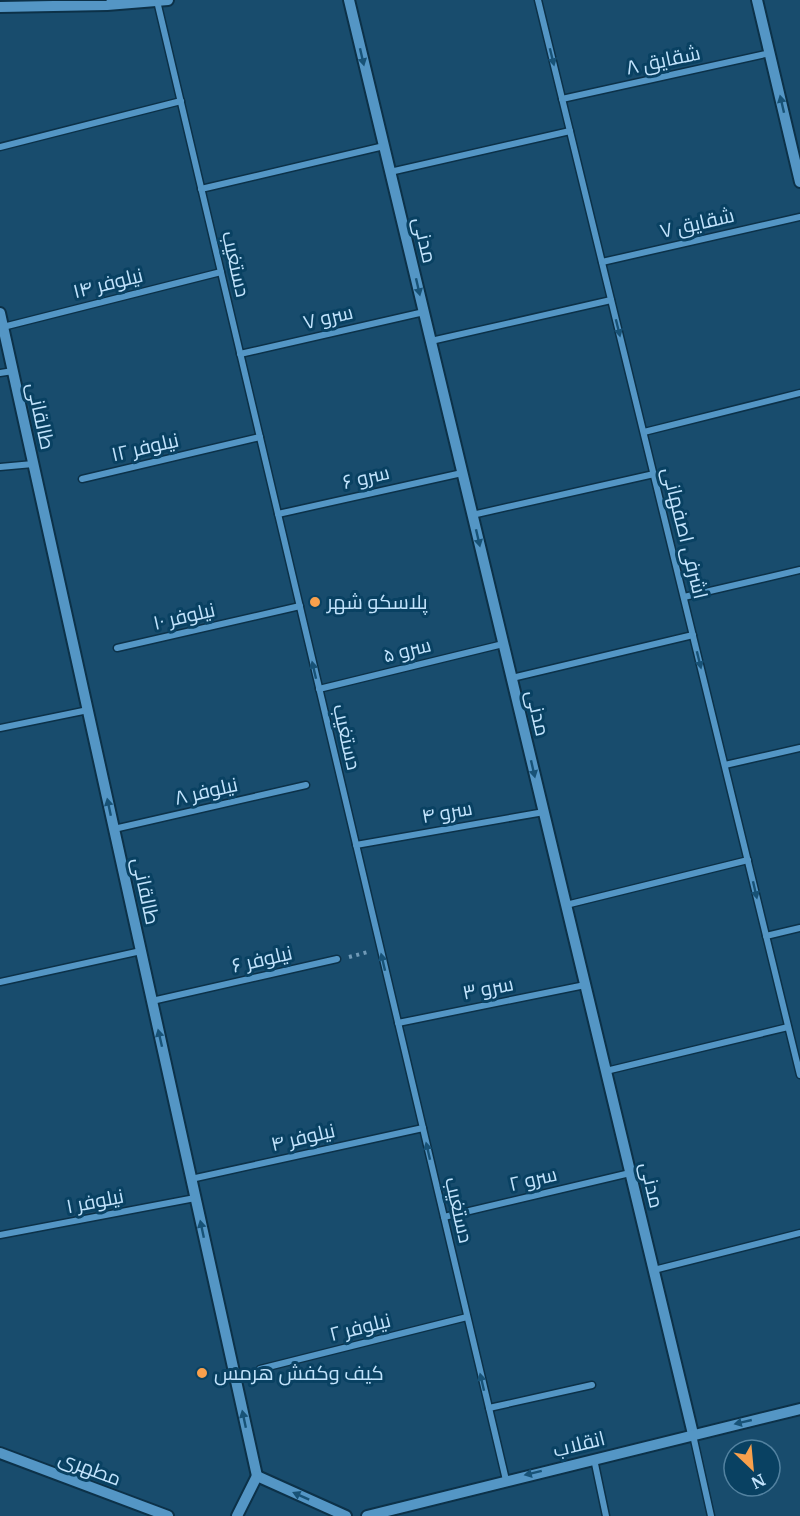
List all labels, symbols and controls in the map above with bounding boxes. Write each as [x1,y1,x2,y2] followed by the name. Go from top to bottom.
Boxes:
[623,39,703,81] street label: شقایق ۸
[358,48,368,66] one-way arrow
[548,48,558,66] one-way arrow
[776,95,786,114] one-way arrow
[657,202,737,244] street label: شقایق ۷
[407,214,443,266] street label: مدنی
[217,228,256,299] street label: دستغیب
[70,262,145,303] street label: نیلوفر ۱۴
[413,278,423,297] one-way arrow
[301,299,355,334] street label: سرو ۷
[614,319,624,337] one-way arrow
[21,380,61,452] street label: طالقانی
[109,427,181,466] street label: نیلوفر ۱۲
[340,459,392,494] street label: سرو ۶
[656,464,714,602] street label: اشرفی اصفهانی
[474,529,483,548] one-way arrow
[326,589,428,615] place label: پلاسکو شهر
[308,595,322,609] marker: پلاسکو شهر
[150,596,217,635] street label: نیلوفر ۱۰
[380,631,434,668] street label: سرو ۵
[695,651,705,669] one-way arrow
[309,660,319,679] one-way arrow
[520,687,556,739] street label: مدنی
[328,701,367,772] street label: دستغیب
[529,759,539,778] one-way arrow
[172,771,240,810] street label: نیلوفر ۸
[420,795,474,828] street label: سرو ۴
[104,797,113,816] one-way arrow
[126,855,166,927] street label: طالقانی
[751,881,761,900] one-way arrow
[229,939,295,978] street label: نیلوفر ۶
[378,952,388,971] one-way arrow
[460,970,516,1005] street label: سرو ۳
[155,1029,164,1048] one-way arrow
[268,1117,337,1156] street label: نیلوفر ۴
[423,1142,433,1161] one-way arrow
[634,1159,670,1211] street label: مدنی
[507,1161,559,1196] street label: سرو ۲
[440,1174,479,1245] street label: دستغیب
[64,1183,126,1218] street label: نیلوفر ۱
[197,1219,206,1238] one-way arrow
[327,1307,393,1346] street label: نیلوفر ۲
[214,1360,384,1386] place label: کیف و‌کفش هرمس
[195,1366,209,1380] marker: کیف و‌کفش هرمس
[477,1373,487,1391] one-way arrow
[239,1410,248,1429] one-way arrow
[734,1418,752,1428] one-way arrow
[550,1425,607,1462] street label: انقلاب
[722,1438,782,1498] north arrow
[55,1444,125,1492] street label: مطهری
[524,1469,542,1479] one-way arrow
[748,1470,769,1493] text: N
[292,1491,310,1501] one-way arrow

